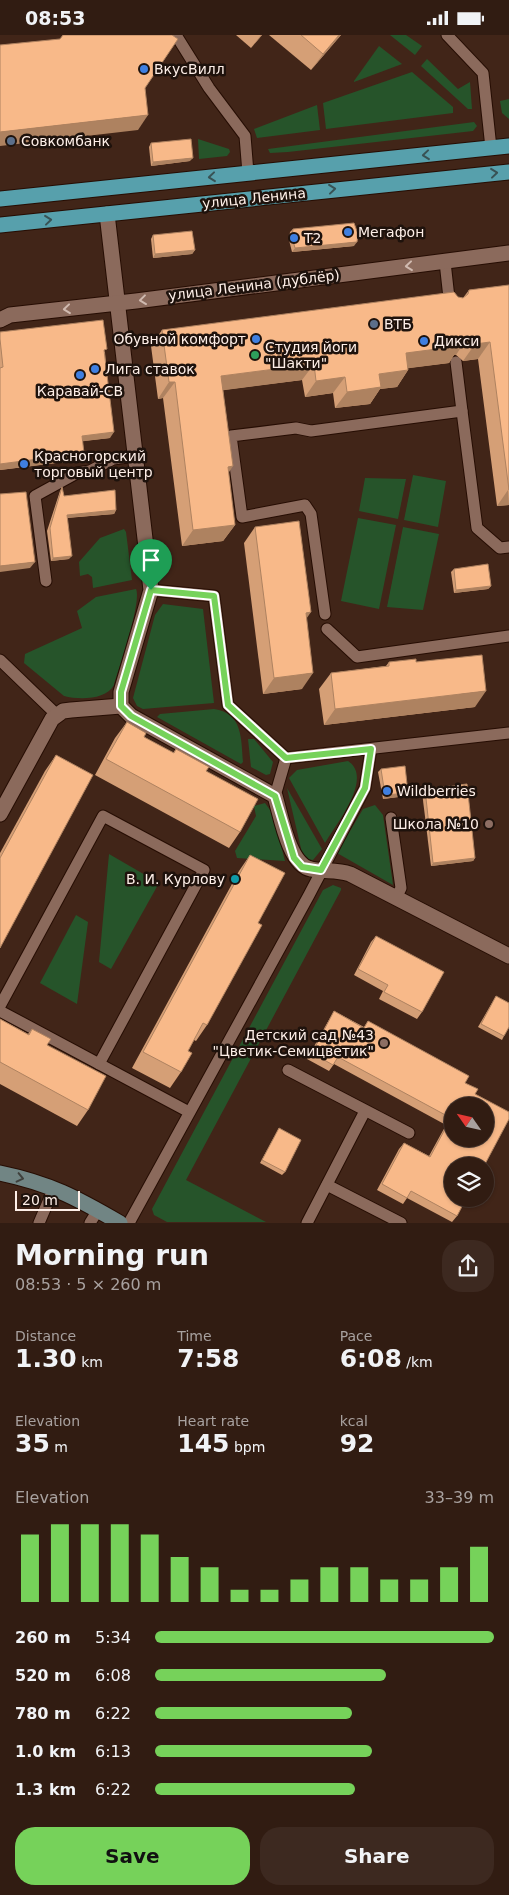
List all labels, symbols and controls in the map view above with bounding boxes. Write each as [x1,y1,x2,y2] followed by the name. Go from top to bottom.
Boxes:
[25,7,85,29] text: 08:53
[154,61,225,77] place label: ВкусВилл
[138,63,150,75] marker: ВкусВилл
[21,133,110,149] place label: Совкомбанк
[5,135,17,147] marker: Совкомбанк
[421,149,429,160] one-way arrow
[490,168,498,179] one-way arrow
[208,171,216,182] one-way arrow
[328,184,336,195] one-way arrow
[201,185,307,211] street label: улица Ленина
[45,215,53,226] one-way arrow
[358,224,424,240] place label: Мегафон
[342,226,354,238] marker: Мегафон
[303,230,321,246] place label: T2
[288,232,300,244] marker: T2
[404,260,412,271] one-way arrow
[167,267,341,303] street label: улица Ленина (дублёр)
[139,294,147,305] one-way arrow
[63,303,71,314] one-way arrow
[384,316,412,332] place label: ВТБ
[368,318,380,330] marker: ВТБ
[113,331,246,347] place label: Обувной комфорт
[250,333,262,345] marker: Обувной комфорт
[434,333,479,349] place label: Дикси
[418,335,430,347] marker: Дикси
[265,339,357,371] place label: Студия йоги "Шакти"
[249,349,261,361] marker: Студия йоги "Шакти"
[105,361,195,377] place label: Лига ставок
[89,363,101,375] marker: Лига ставок
[74,369,86,381] marker: Каравай-СВ
[37,383,123,399] place label: Каравай-СВ
[34,448,153,480] place label: Красногорский торговый центр
[18,458,30,470] marker: Красногорский торговый центр
[130,539,172,590] pin
[137,546,165,574] icon: arrive
[397,783,476,799] place label: Wildberries
[381,785,393,797] marker: Wildberries
[393,816,479,832] place label: Школа №10
[483,818,495,830] marker: Школа №10
[126,871,225,887] place label: В. И. Курлову
[229,873,241,885] marker: В. И. Курлову
[212,1027,374,1059] place label: Детский сад №43 "Цветик-Семицветик"
[378,1037,390,1049] marker: Детский сад №43 "Цветик-Семицветик"
[444,1097,494,1147] north arrow
[444,1097,494,1207] map controls
[444,1157,494,1207] button: layers
[16,1172,25,1183] one-way arrow
[15,1187,80,1211] scale bar
[22,1192,58,1208] text: 20 m
[15,1239,209,1272] text: Morning run
[442,1240,494,1292] button: share
[15,1275,161,1294] text: 08:53 · 5 × 260 m
[15,1328,76,1344] text: Distance
[177,1328,212,1344] text: Time
[340,1328,372,1344] text: Pace
[15,1344,77,1373] text: 1.30
[177,1344,240,1373] text: 7:58
[340,1344,402,1373] text: 6:08
[77,1354,103,1370] text: km
[402,1354,433,1370] text: /km
[15,1413,80,1429] text: Elevation
[177,1413,249,1429] text: Heart rate
[340,1413,368,1429] text: kcal
[15,1429,50,1458] text: 35
[177,1429,230,1458] text: 145
[340,1429,374,1458] text: 92
[50,1439,68,1455] text: m
[230,1439,265,1455] text: bpm
[15,1488,89,1507] text: Elevation
[425,1488,494,1507] text: 33–39 m
[15,1628,71,1647] text: 260 m
[95,1628,131,1647] text: 5:34
[15,1666,71,1685] text: 520 m
[95,1666,131,1685] text: 6:08
[15,1704,71,1723] text: 780 m
[95,1704,131,1723] text: 6:22
[15,1742,76,1761] text: 1.0 km
[95,1742,131,1761] text: 6:13
[15,1780,76,1799] text: 1.3 km
[95,1780,131,1799] text: 6:22
[15,1827,250,1885] button: Save
[260,1827,494,1885] button: Share

